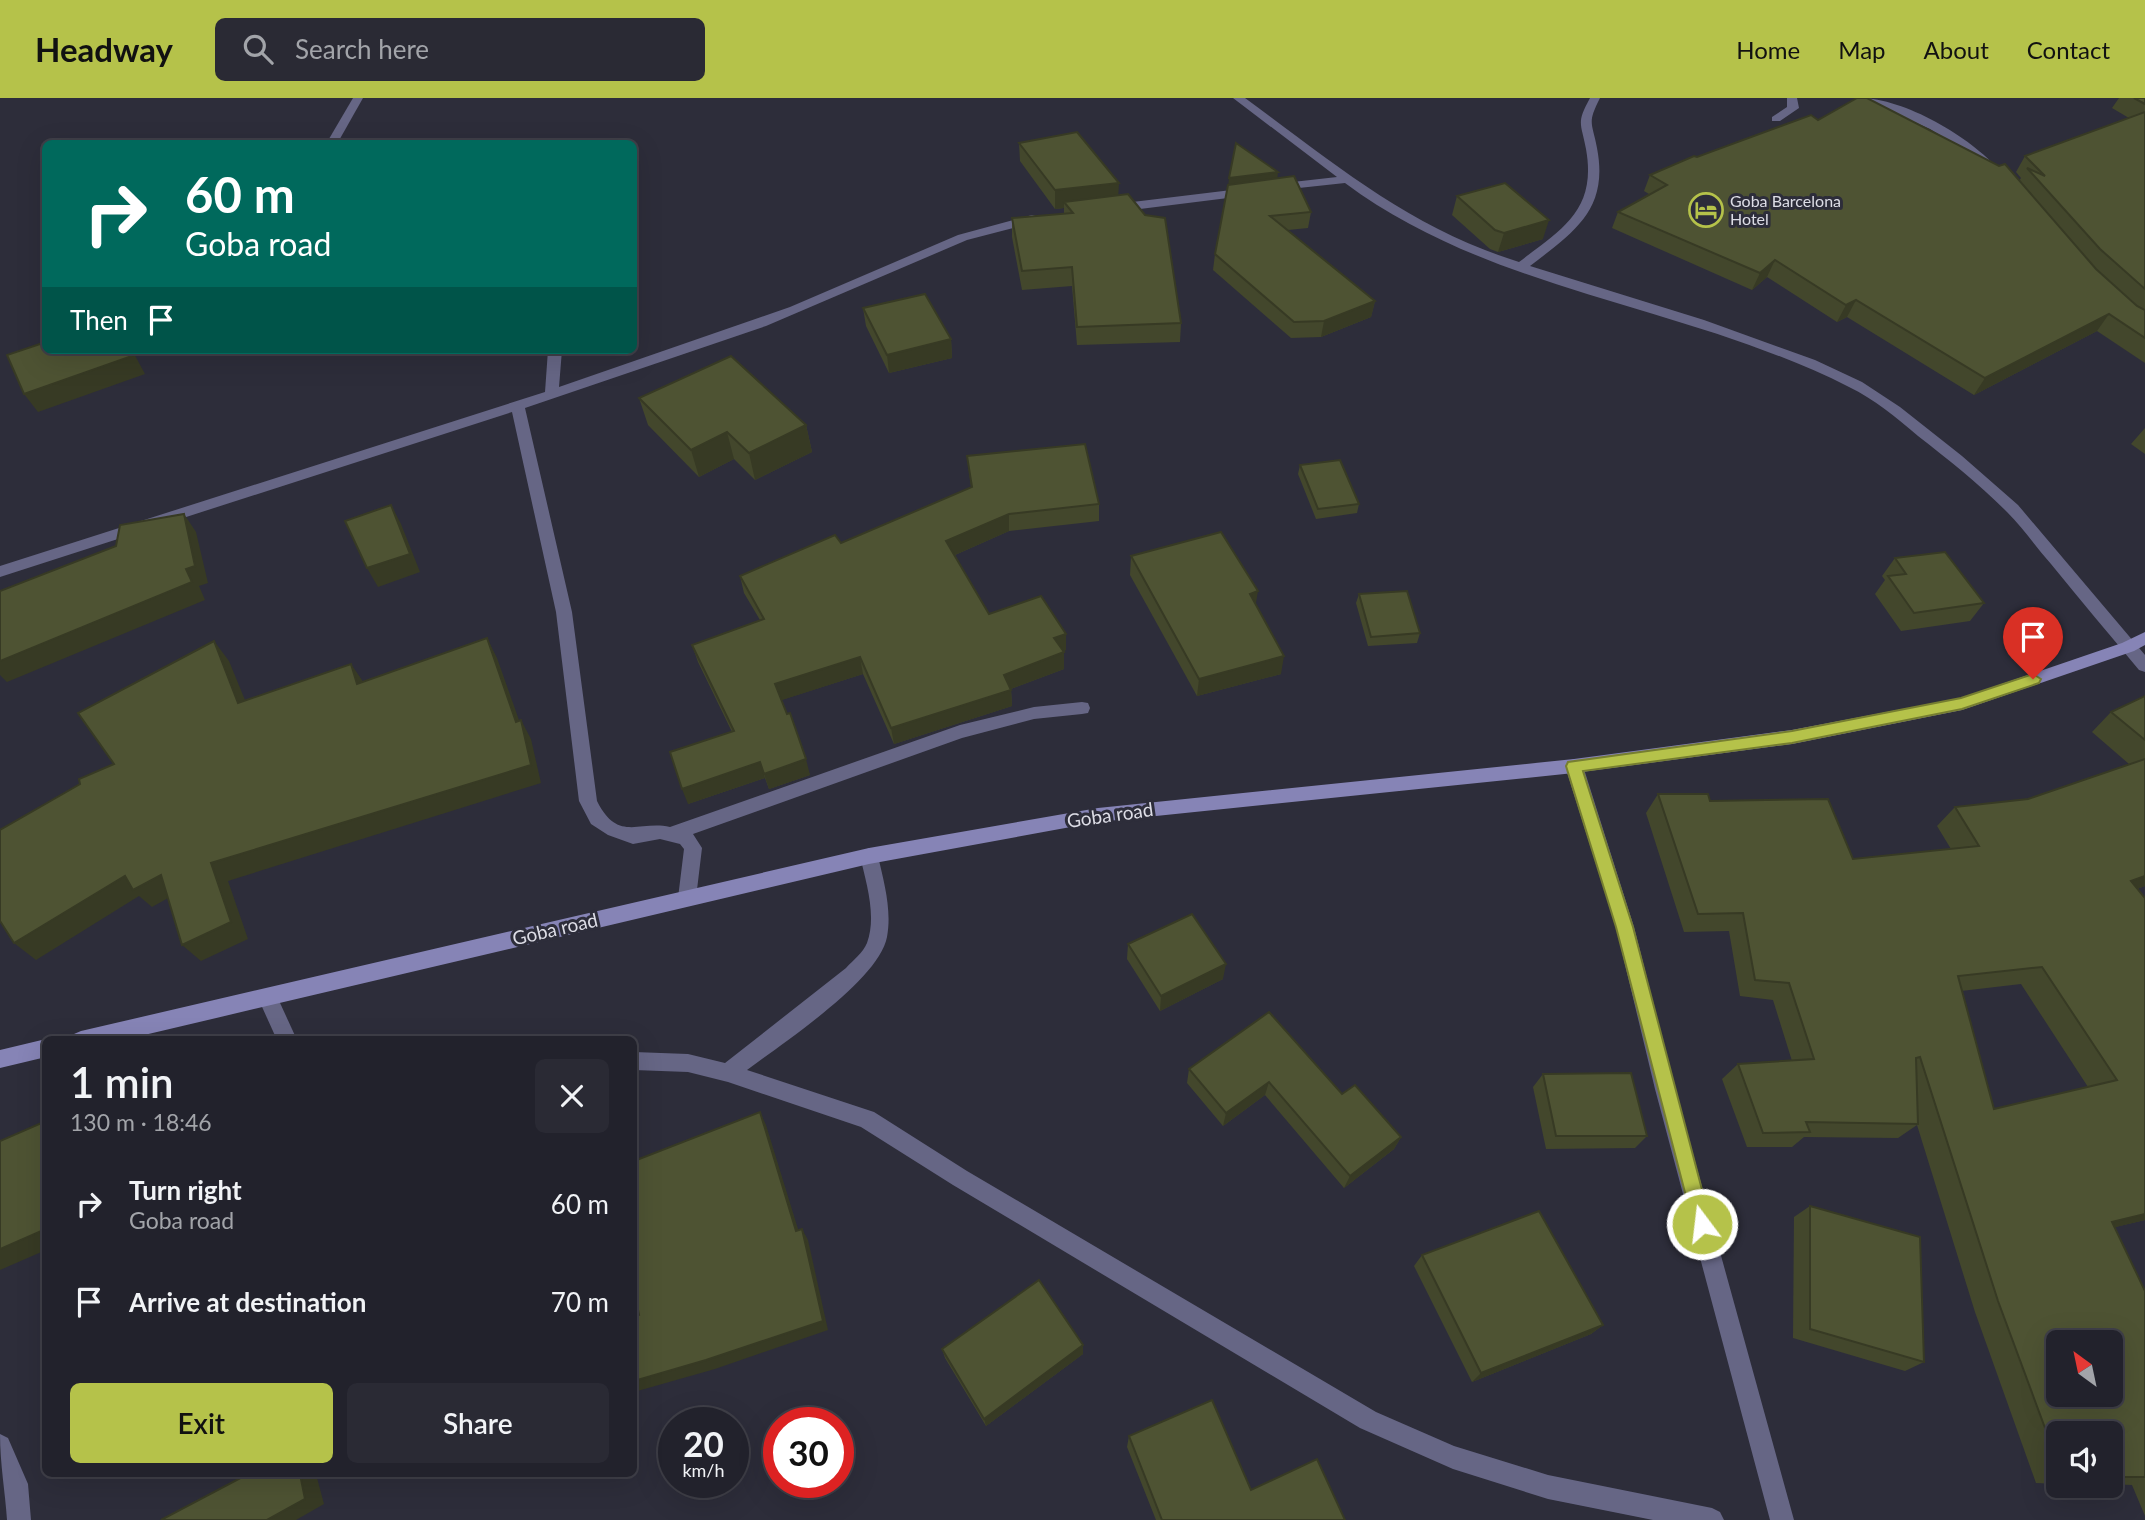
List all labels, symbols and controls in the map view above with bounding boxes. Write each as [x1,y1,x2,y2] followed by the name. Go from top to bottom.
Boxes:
[215,18,705,81] search box
[35,29,173,69] text: Headway
[239,30,277,68] icon: search
[295,33,429,65] text: Search here
[1736,35,1800,64] text: Home
[1838,35,1886,64] text: Map
[1924,35,1989,64] text: About
[2027,35,2110,64] text: Contact
[185,165,295,223] text: 60 m
[70,168,161,259] icon: right
[1687,191,1725,229] hotel icon: Goba Barcelona Hotel
[1730,191,1841,228] place label: Goba Barcelona Hotel
[185,224,331,263] text: Goba road
[142,301,180,339] icon: arrive
[70,304,128,336] text: Then
[2003,607,2063,679] pin
[2014,618,2052,656] icon: arrive
[1065,797,1155,832] street label: Goba road
[510,908,600,949] street label: Goba road
[70,1057,174,1107] text: 1 min
[535,1059,609,1133] button: close
[70,1108,212,1136] text: 130 m · 18:46
[129,1174,242,1206] text: Turn right
[70,1185,108,1223] icon: right
[1665,1187,1739,1261] position arrow
[551,1188,609,1220] text: 60 m
[129,1206,234,1234] text: Goba road
[70,1283,108,1321] icon: arrive
[129,1286,366,1318] text: Arrive at destination
[551,1286,609,1318] text: 70 m
[2046,1330,2123,1407] north arrow
[2046,1330,2123,1498] map controls
[70,1383,333,1463] button: Exit
[347,1383,609,1463] button: Share
[763,1407,854,1498] speed limit sign: 30
[2046,1421,2123,1498] button: sound
[683,1422,724,1464] text: 20
[682,1459,725,1481] text: km/h

